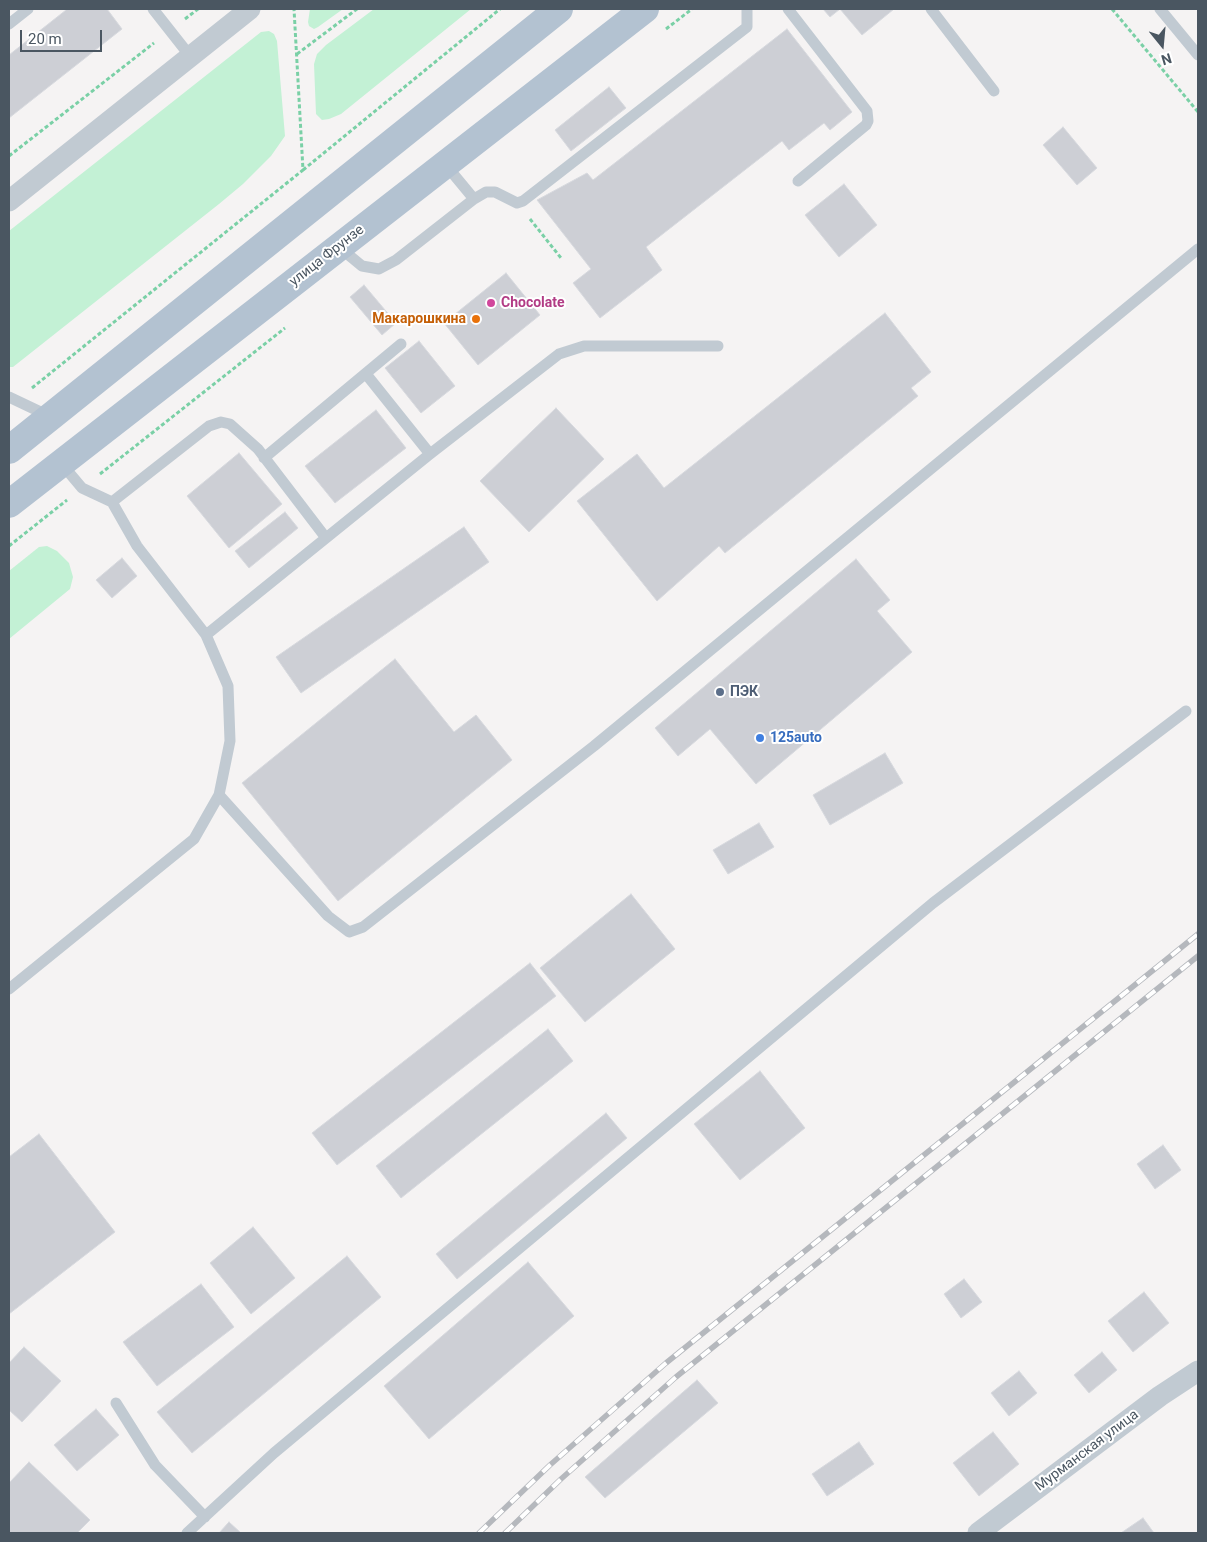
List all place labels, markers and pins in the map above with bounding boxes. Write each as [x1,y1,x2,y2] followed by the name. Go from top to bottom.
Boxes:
[501,295,565,311] place label: Chocolate
[485,297,497,309] marker: Chocolate
[372,311,466,327] place label: Макарошкина
[470,313,482,325] marker: Макарошкина
[730,684,758,700] place label: ПЭК
[714,686,726,698] marker: ПЭК
[770,730,822,746] place label: 125auto
[754,732,766,744] marker: 125auto

